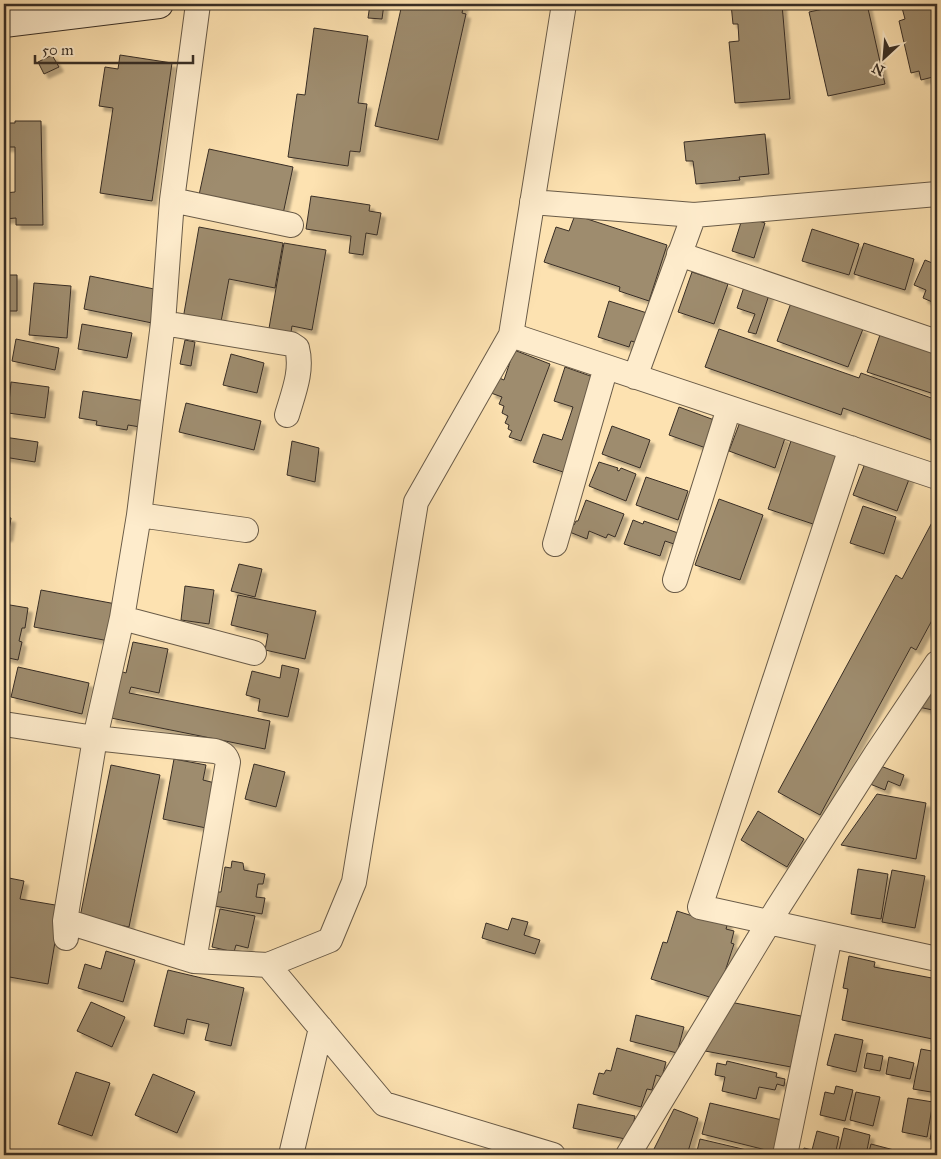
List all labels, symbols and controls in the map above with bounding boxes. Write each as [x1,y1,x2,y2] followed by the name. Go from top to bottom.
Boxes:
[35,32,192,64] scale bar
[858,32,908,82] north arrow
[42,41,74,59] text: 50 m
[869,59,888,79] text: N

